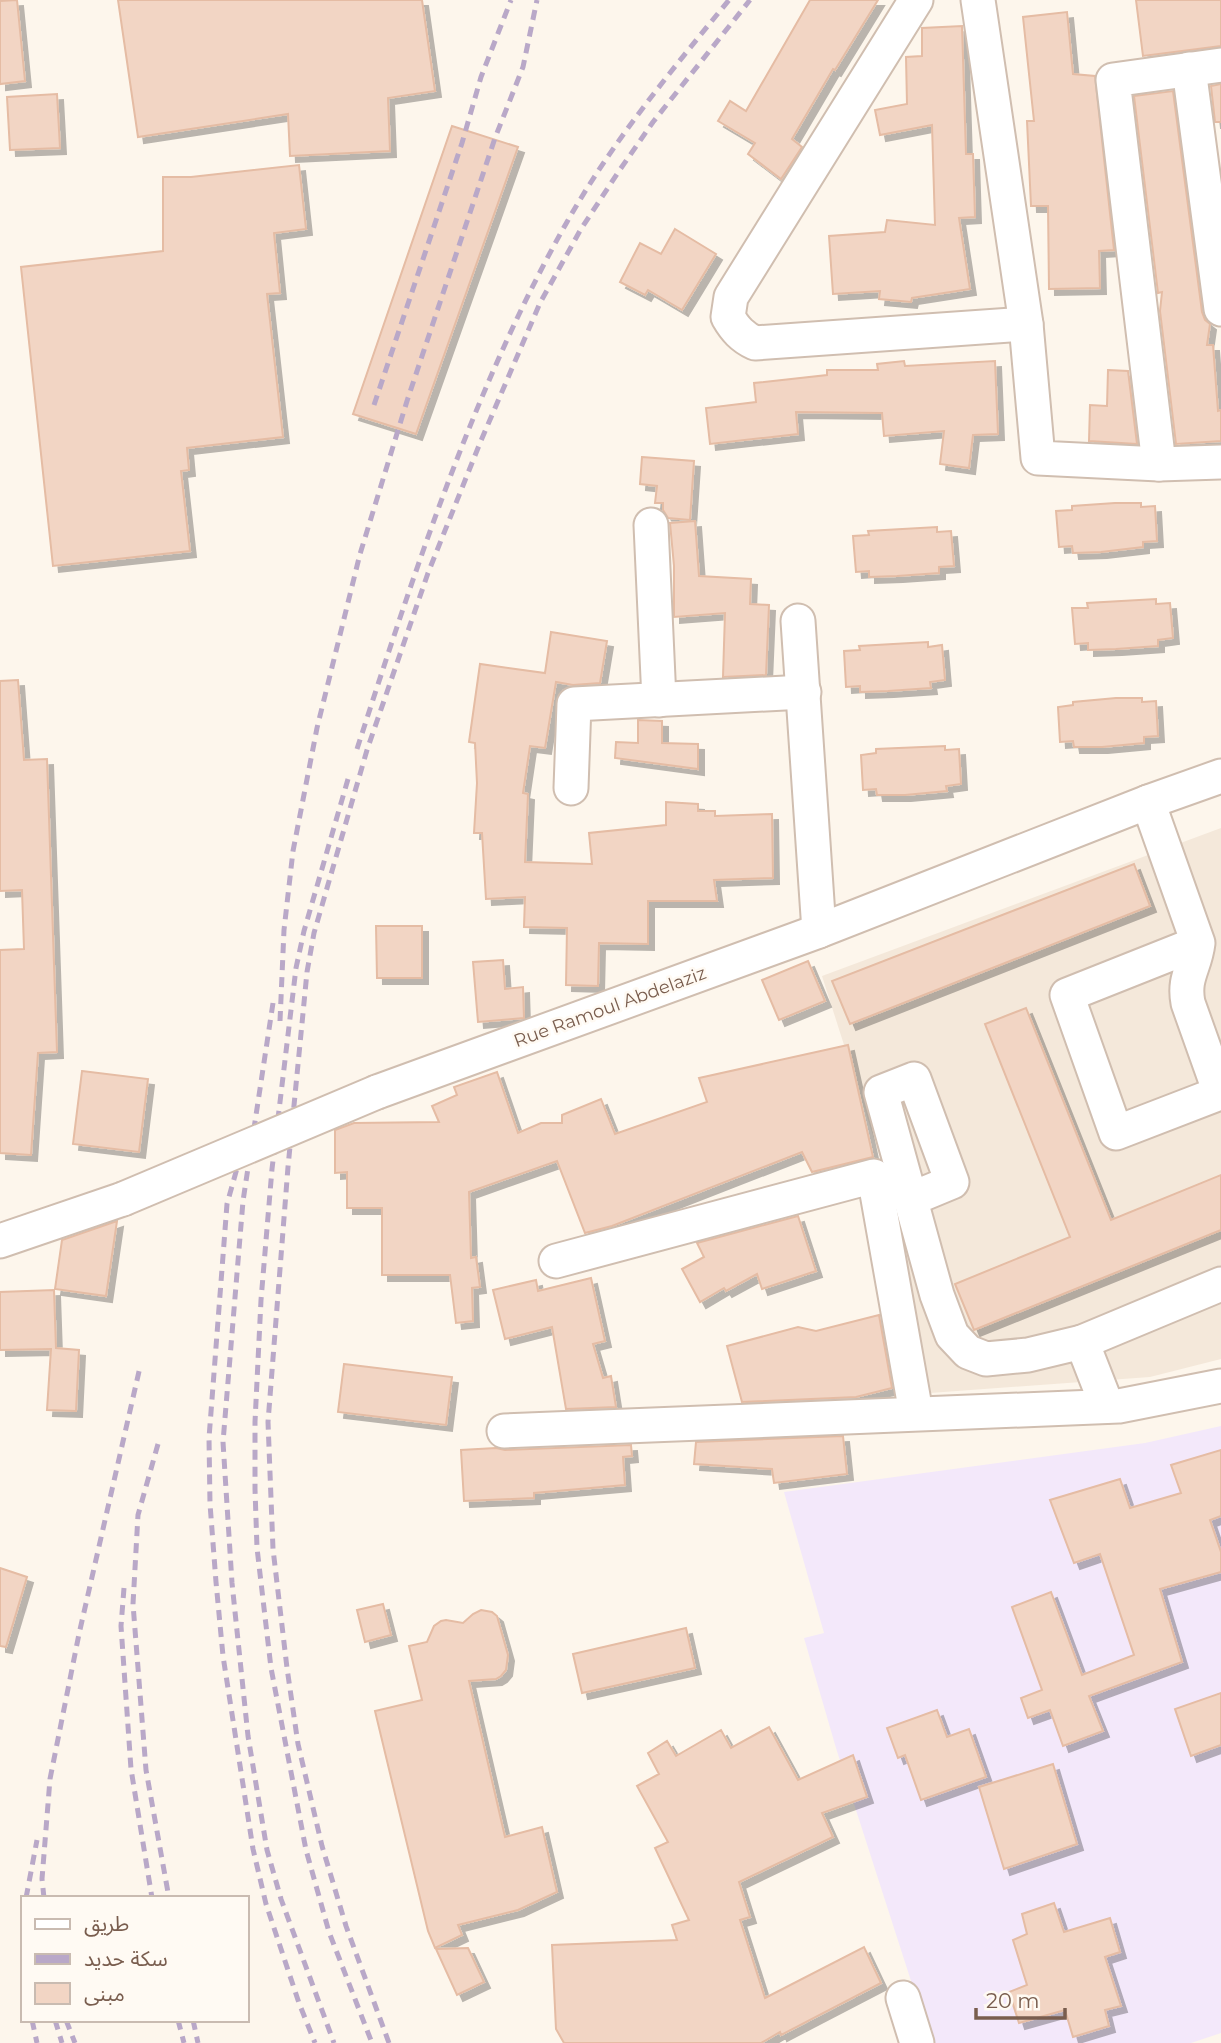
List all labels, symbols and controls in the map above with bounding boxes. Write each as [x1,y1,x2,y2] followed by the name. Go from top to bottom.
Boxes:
[511,962,709,1052] street label: Rue Ramoul Abdelaziz
[21,1896,248,2022] legend
[84,1911,129,1937] text: طريق
[84,1946,168,1971] text: سكة حديد
[976,1976,1065,2020] scale bar
[84,1981,125,2006] text: مبنى
[986,1988,1040,2013] text: 20 m

